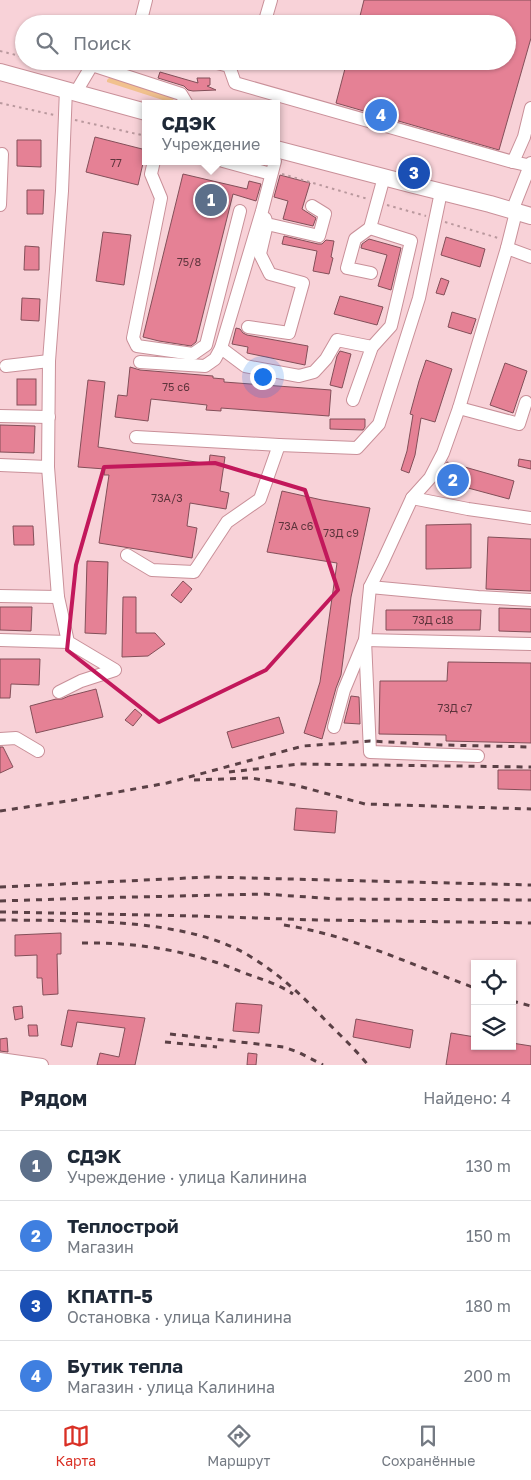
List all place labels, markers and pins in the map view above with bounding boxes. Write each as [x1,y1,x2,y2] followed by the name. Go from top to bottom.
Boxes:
[365,96,397,134] pin: 4
[398,154,430,192] pin: 3
[195,181,227,219] pin: 1
[437,461,469,499] pin: 2

